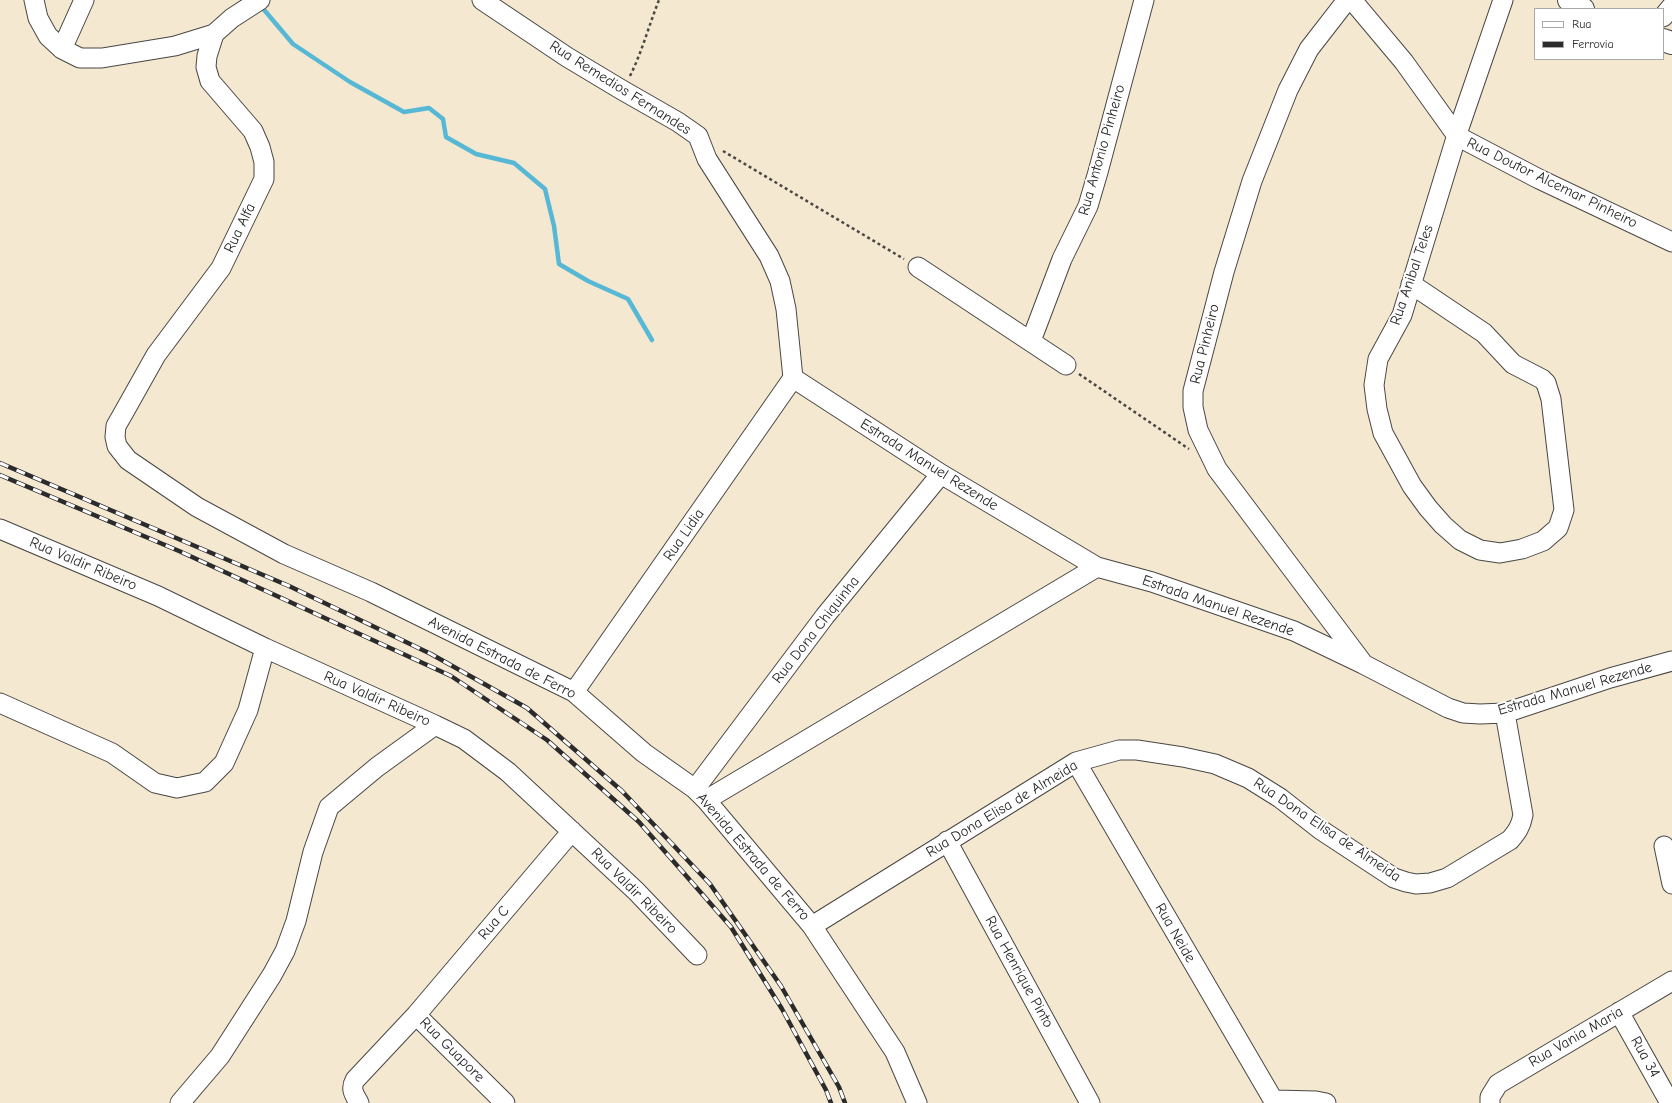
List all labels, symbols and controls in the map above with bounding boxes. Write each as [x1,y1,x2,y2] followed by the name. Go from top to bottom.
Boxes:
[1534,8,1664,60] legend
[1572,17,1591,31] text: Rua
[546,37,694,139] street label: Rua Remedios Fernandes
[1572,37,1614,51] text: Ferrovia
[1075,82,1129,218] street label: Rua Antonio Pinheiro
[1464,134,1640,232] street label: Rua Doutor Alcemar Pinheiro
[220,200,260,256] street label: Rua Alfa
[1386,222,1438,328] street label: Rua Anibal Teles
[1186,302,1224,386] street label: Rua Pinheiro
[857,415,1001,515] street label: Estrada Manuel Rezende
[660,506,708,564] street label: Rua Lidia
[27,533,139,595] street label: Rua Valdir Ribeiro
[1140,572,1296,640] street label: Estrada Manuel Rezende
[768,573,864,687] street label: Rua Dona Chiquinha
[425,613,579,703] street label: Avenida Estrada de Ferro
[1496,658,1654,720] street label: Estrada Manuel Rezende
[321,667,433,731] street label: Rua Valdir Ribeiro
[923,756,1081,862] street label: Rua Dona Elisa de Almeida
[1250,774,1404,886] street label: Rua Dona Elisa de Almeida
[693,789,813,925] street label: Avenida Estrada de Ferro
[587,844,681,938] street label: Rua Valdir Ribeiro
[1151,900,1199,966] street label: Rua Neide
[475,902,513,944] street label: Rua C
[981,913,1057,1031] street label: Rua Henrique Pinto
[1526,1003,1626,1071] street label: Rua Vania Maria
[416,1014,488,1086] street label: Rua Guapore
[1626,1033,1664,1081] street label: Rua 34

